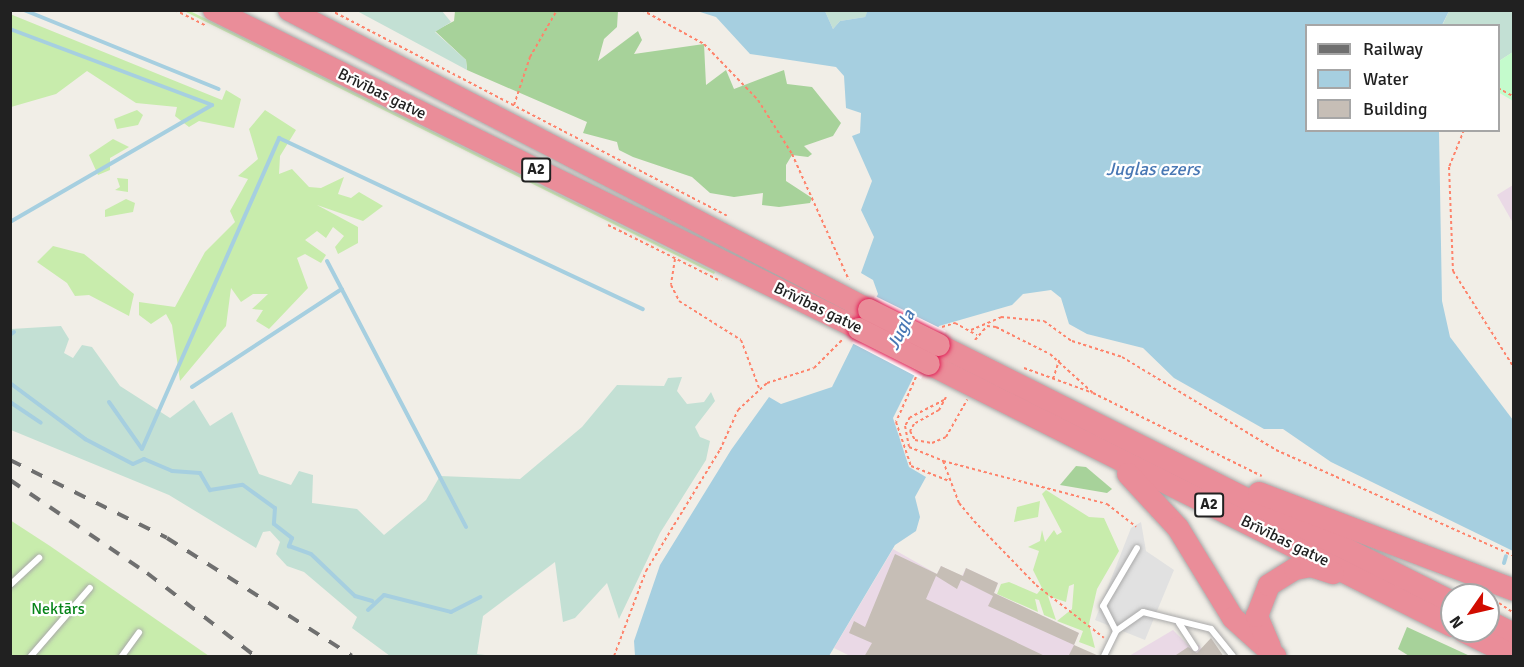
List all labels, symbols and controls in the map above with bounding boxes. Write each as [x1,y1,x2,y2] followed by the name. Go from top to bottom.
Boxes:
[1305,24,1500,132] legend
[1363,38,1423,60] text: Railway
[335,64,429,124] street label: Brīvības gatve
[1363,68,1408,90] text: Water
[1363,98,1427,120] text: Building
[521,158,551,182] road number: A2
[1106,158,1200,180] water label: Juglas ezers
[771,278,865,338] street label: Brīvības gatve
[882,306,920,354] water label: Jugla
[1194,493,1224,517] road number: A2
[1238,511,1332,571] street label: Brīvības gatve
[1440,583,1500,643] north arrow
[31,599,85,619] park label: Nektārs
[1445,612,1468,632] text: N

